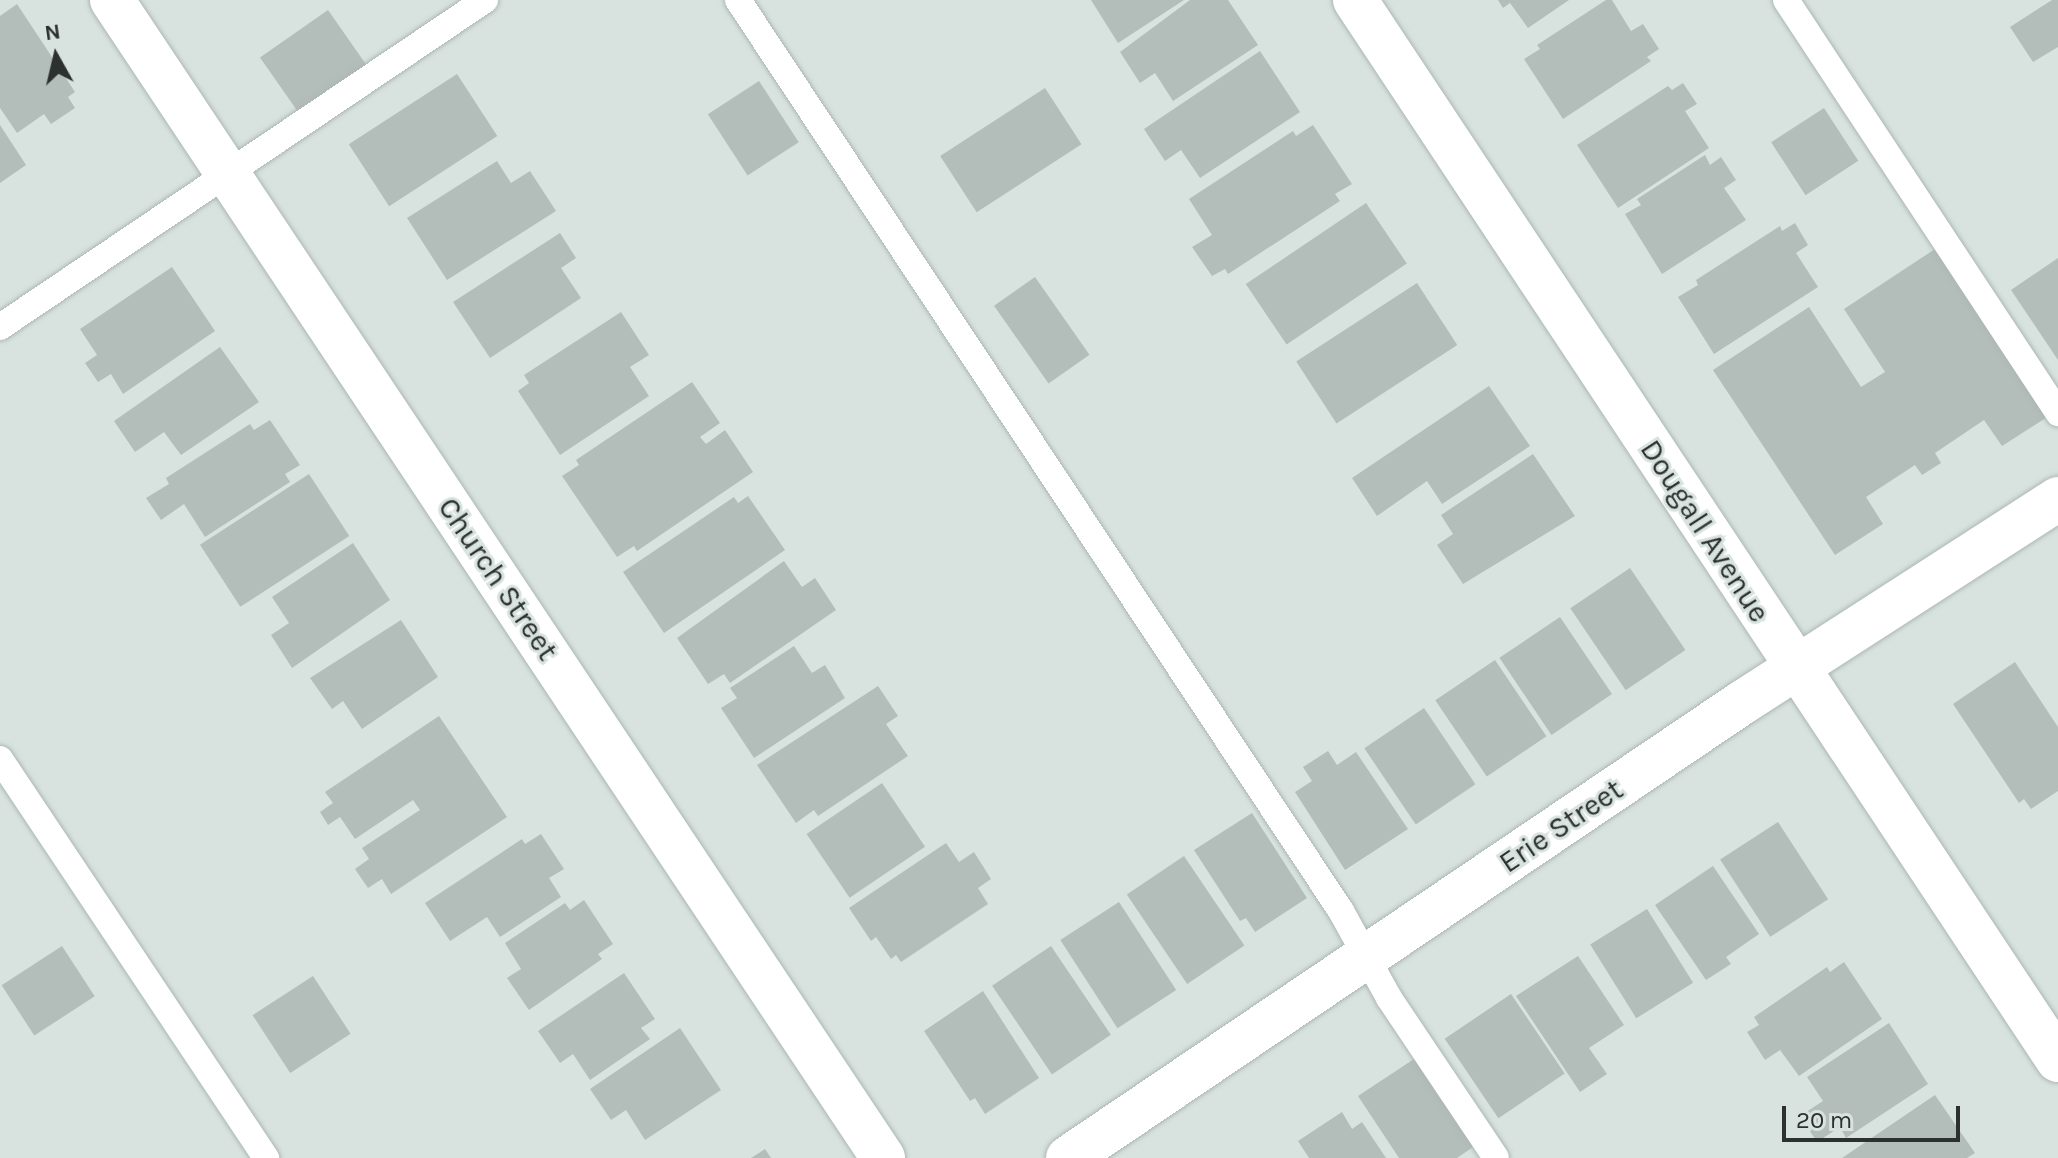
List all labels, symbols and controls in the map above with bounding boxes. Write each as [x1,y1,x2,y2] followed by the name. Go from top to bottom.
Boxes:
[16,16,96,96] north arrow
[43,18,62,46] text: N
[1633,433,1777,629] street label: Dougall Avenue
[430,491,566,667] street label: Church Street
[1492,772,1630,880] street label: Erie Street
[1786,1090,1964,1140] scale bar
[1796,1106,1852,1134] text: 20 m

